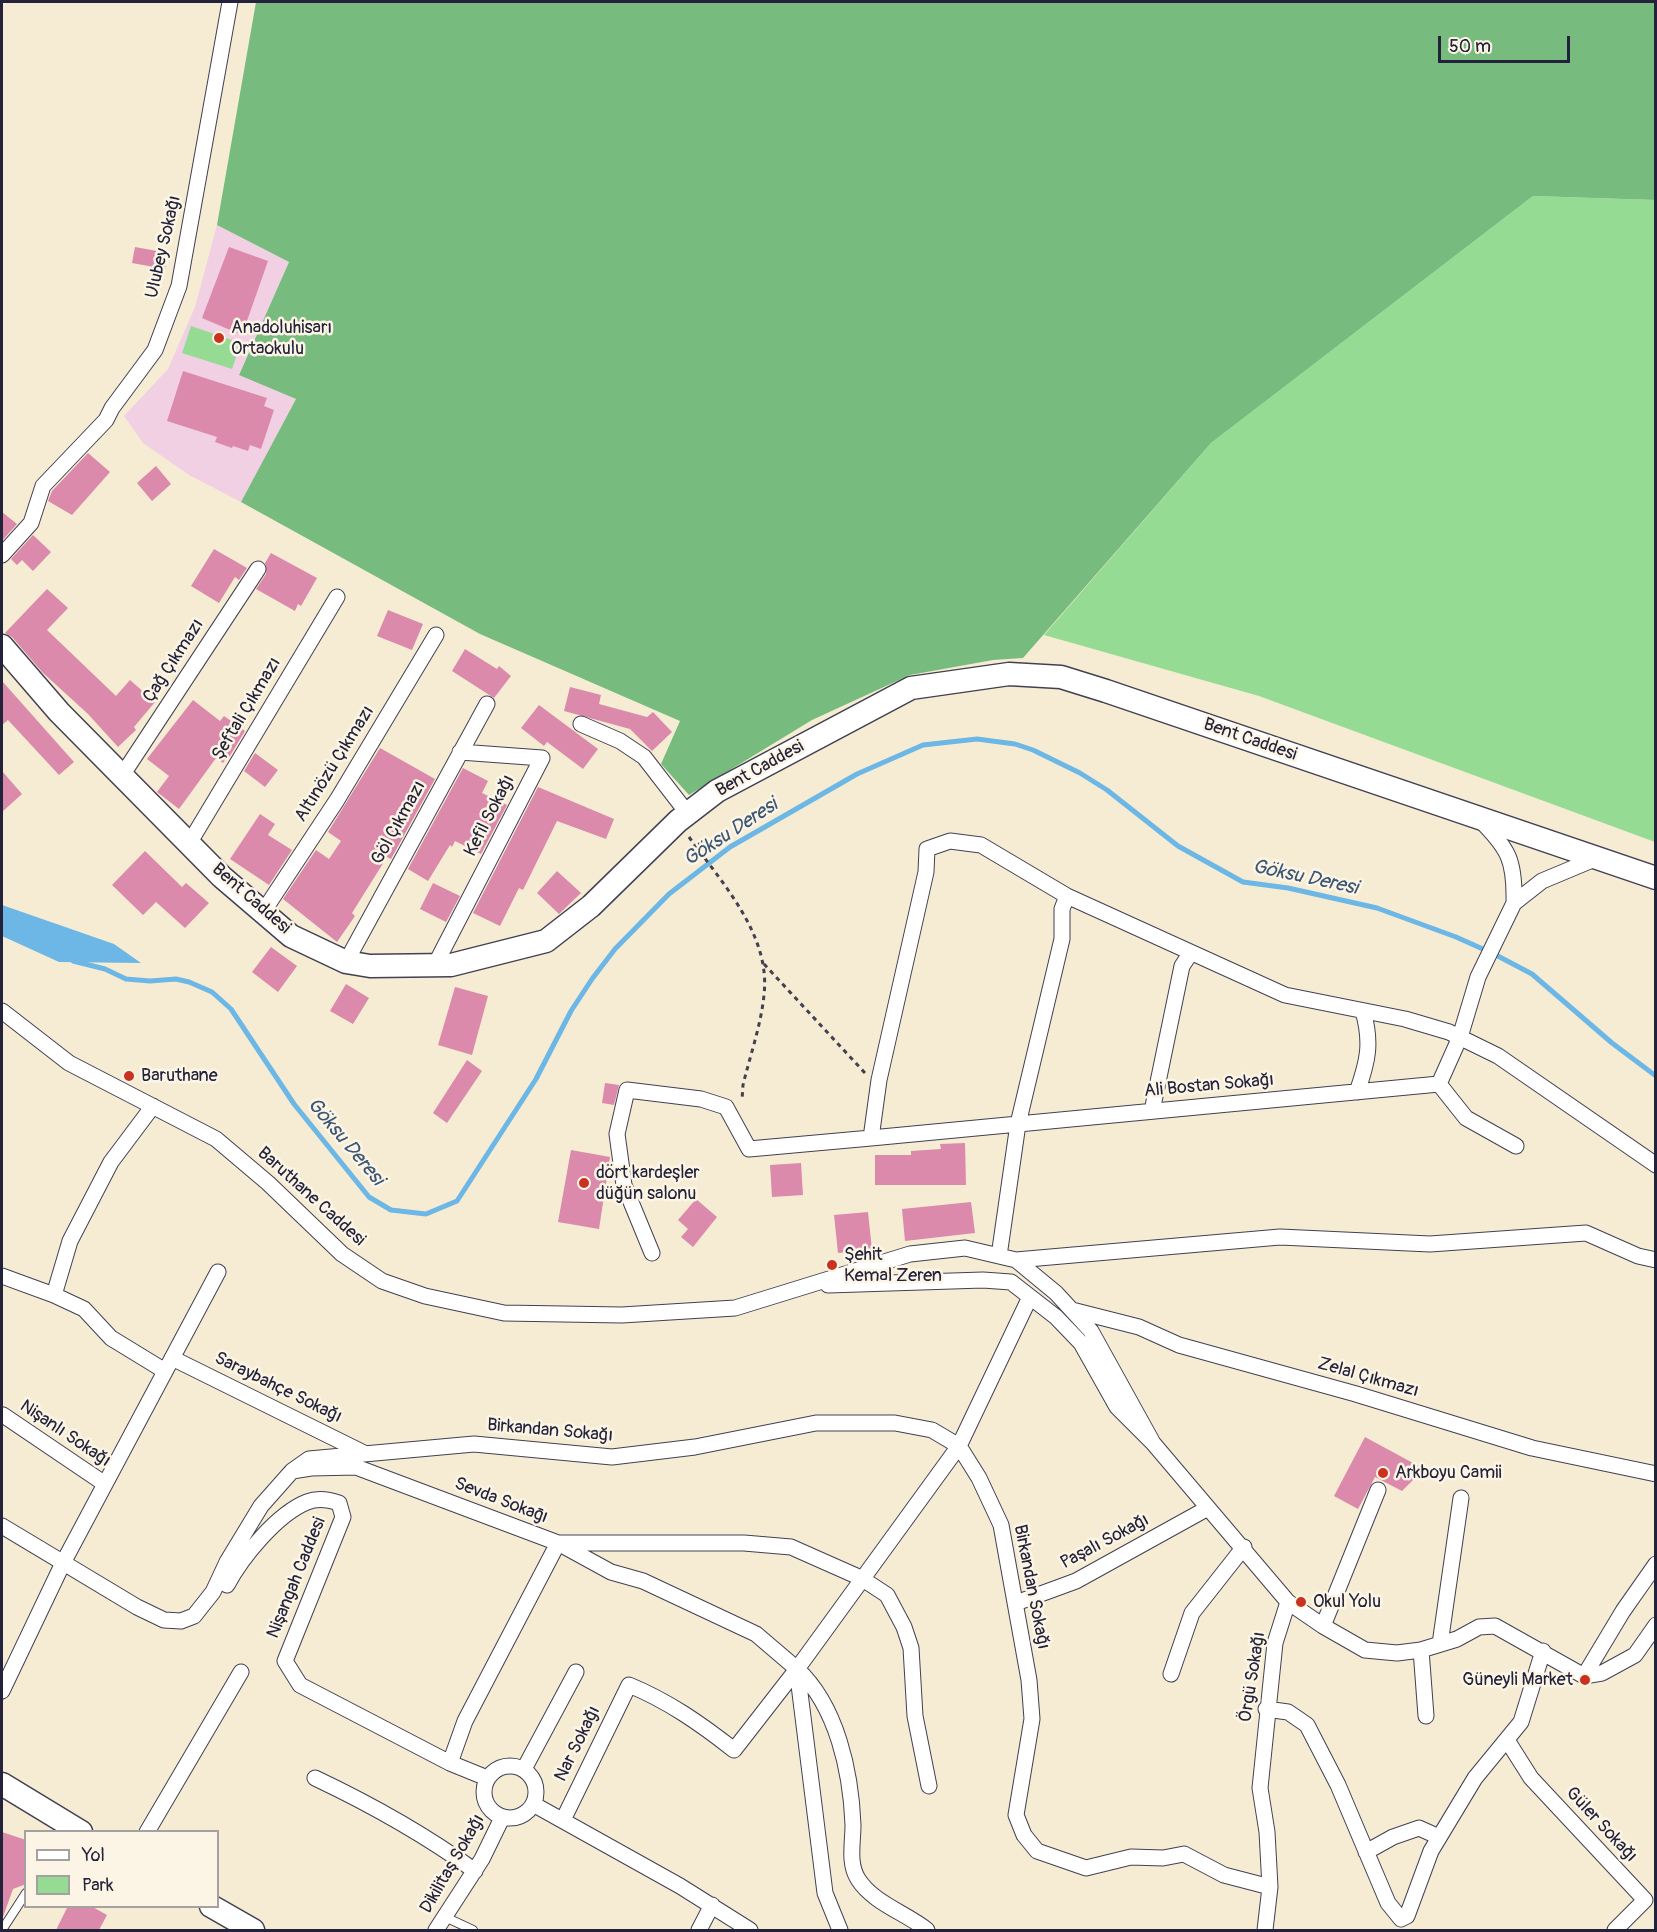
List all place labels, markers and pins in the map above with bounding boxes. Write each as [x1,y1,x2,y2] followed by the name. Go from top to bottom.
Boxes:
[231,317,332,360] place label: Anadoluhisarı Ortaokulu
[212,331,226,345] marker: Anadoluhisarı Ortaokulu
[141,1065,218,1087] place label: Baruthane
[122,1069,136,1083] marker: Baruthane
[596,1162,700,1204] place label: dört kardeşler düğün salonu
[577,1176,591,1190] marker: dört kardeşler düğün salonu
[844,1244,942,1286] place label: Şehit Kemal Zeren
[825,1258,839,1272] marker: Şehit Kemal Zeren
[1395,1462,1502,1484] place label: Arkboyu Camii
[1376,1466,1390,1480] marker: Arkboyu Camii
[1313,1591,1381,1613] place label: Okul Yolu
[1294,1595,1308,1609] marker: Okul Yolu
[1462,1669,1573,1691] place label: Güneyli Market
[1578,1673,1592,1687] marker: Güneyli Market

